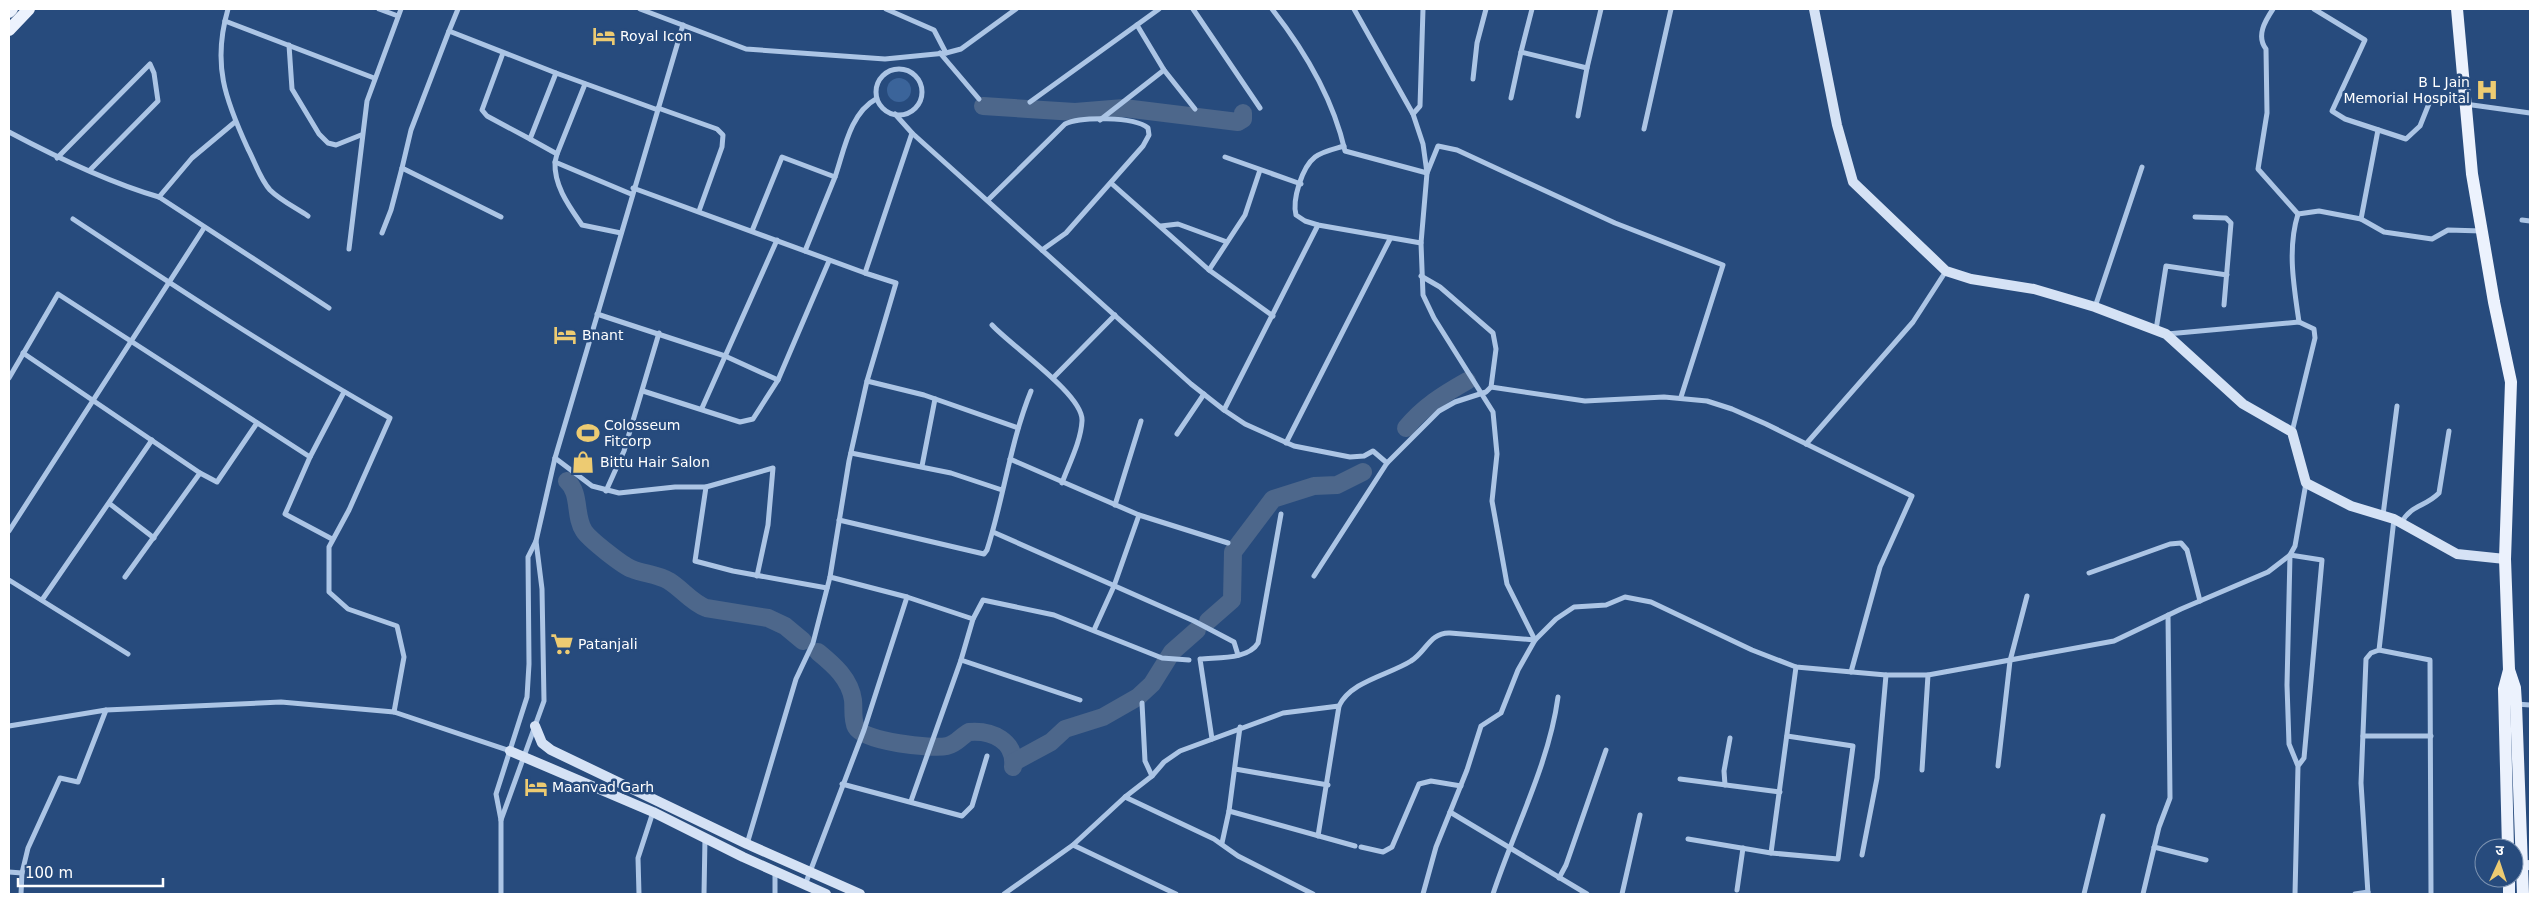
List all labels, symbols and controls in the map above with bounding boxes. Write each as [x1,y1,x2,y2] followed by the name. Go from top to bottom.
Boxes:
[591,23,617,49] hotel icon: Royal Icon
[620,28,692,44] place label: Royal Icon
[2343,74,2470,106] place label: B L Jain Memorial Hospital
[2474,77,2500,103] hospital icon: B L Jain Memorial Hospital
[552,322,578,348] hotel icon: Bnant
[582,327,624,343] place label: Bnant
[604,417,681,449] place label: Colosseum Fitcorp
[575,420,601,446] sports icon: Colosseum Fitcorp
[570,449,596,475] shop icon: Bittu Hair Salon
[600,454,710,470] place label: Bittu Hair Salon
[549,631,575,657] supermarket icon: Patanjali
[578,636,638,652] place label: Patanjali
[523,774,549,800] hotel icon: Maanvad Garh
[552,779,654,795] place label: Maanvad Garh
[2474,838,2524,888] north arrow
[2495,842,2505,858] text: उ
[18,856,162,888] scale bar
[25,864,73,882] text: 100 m

